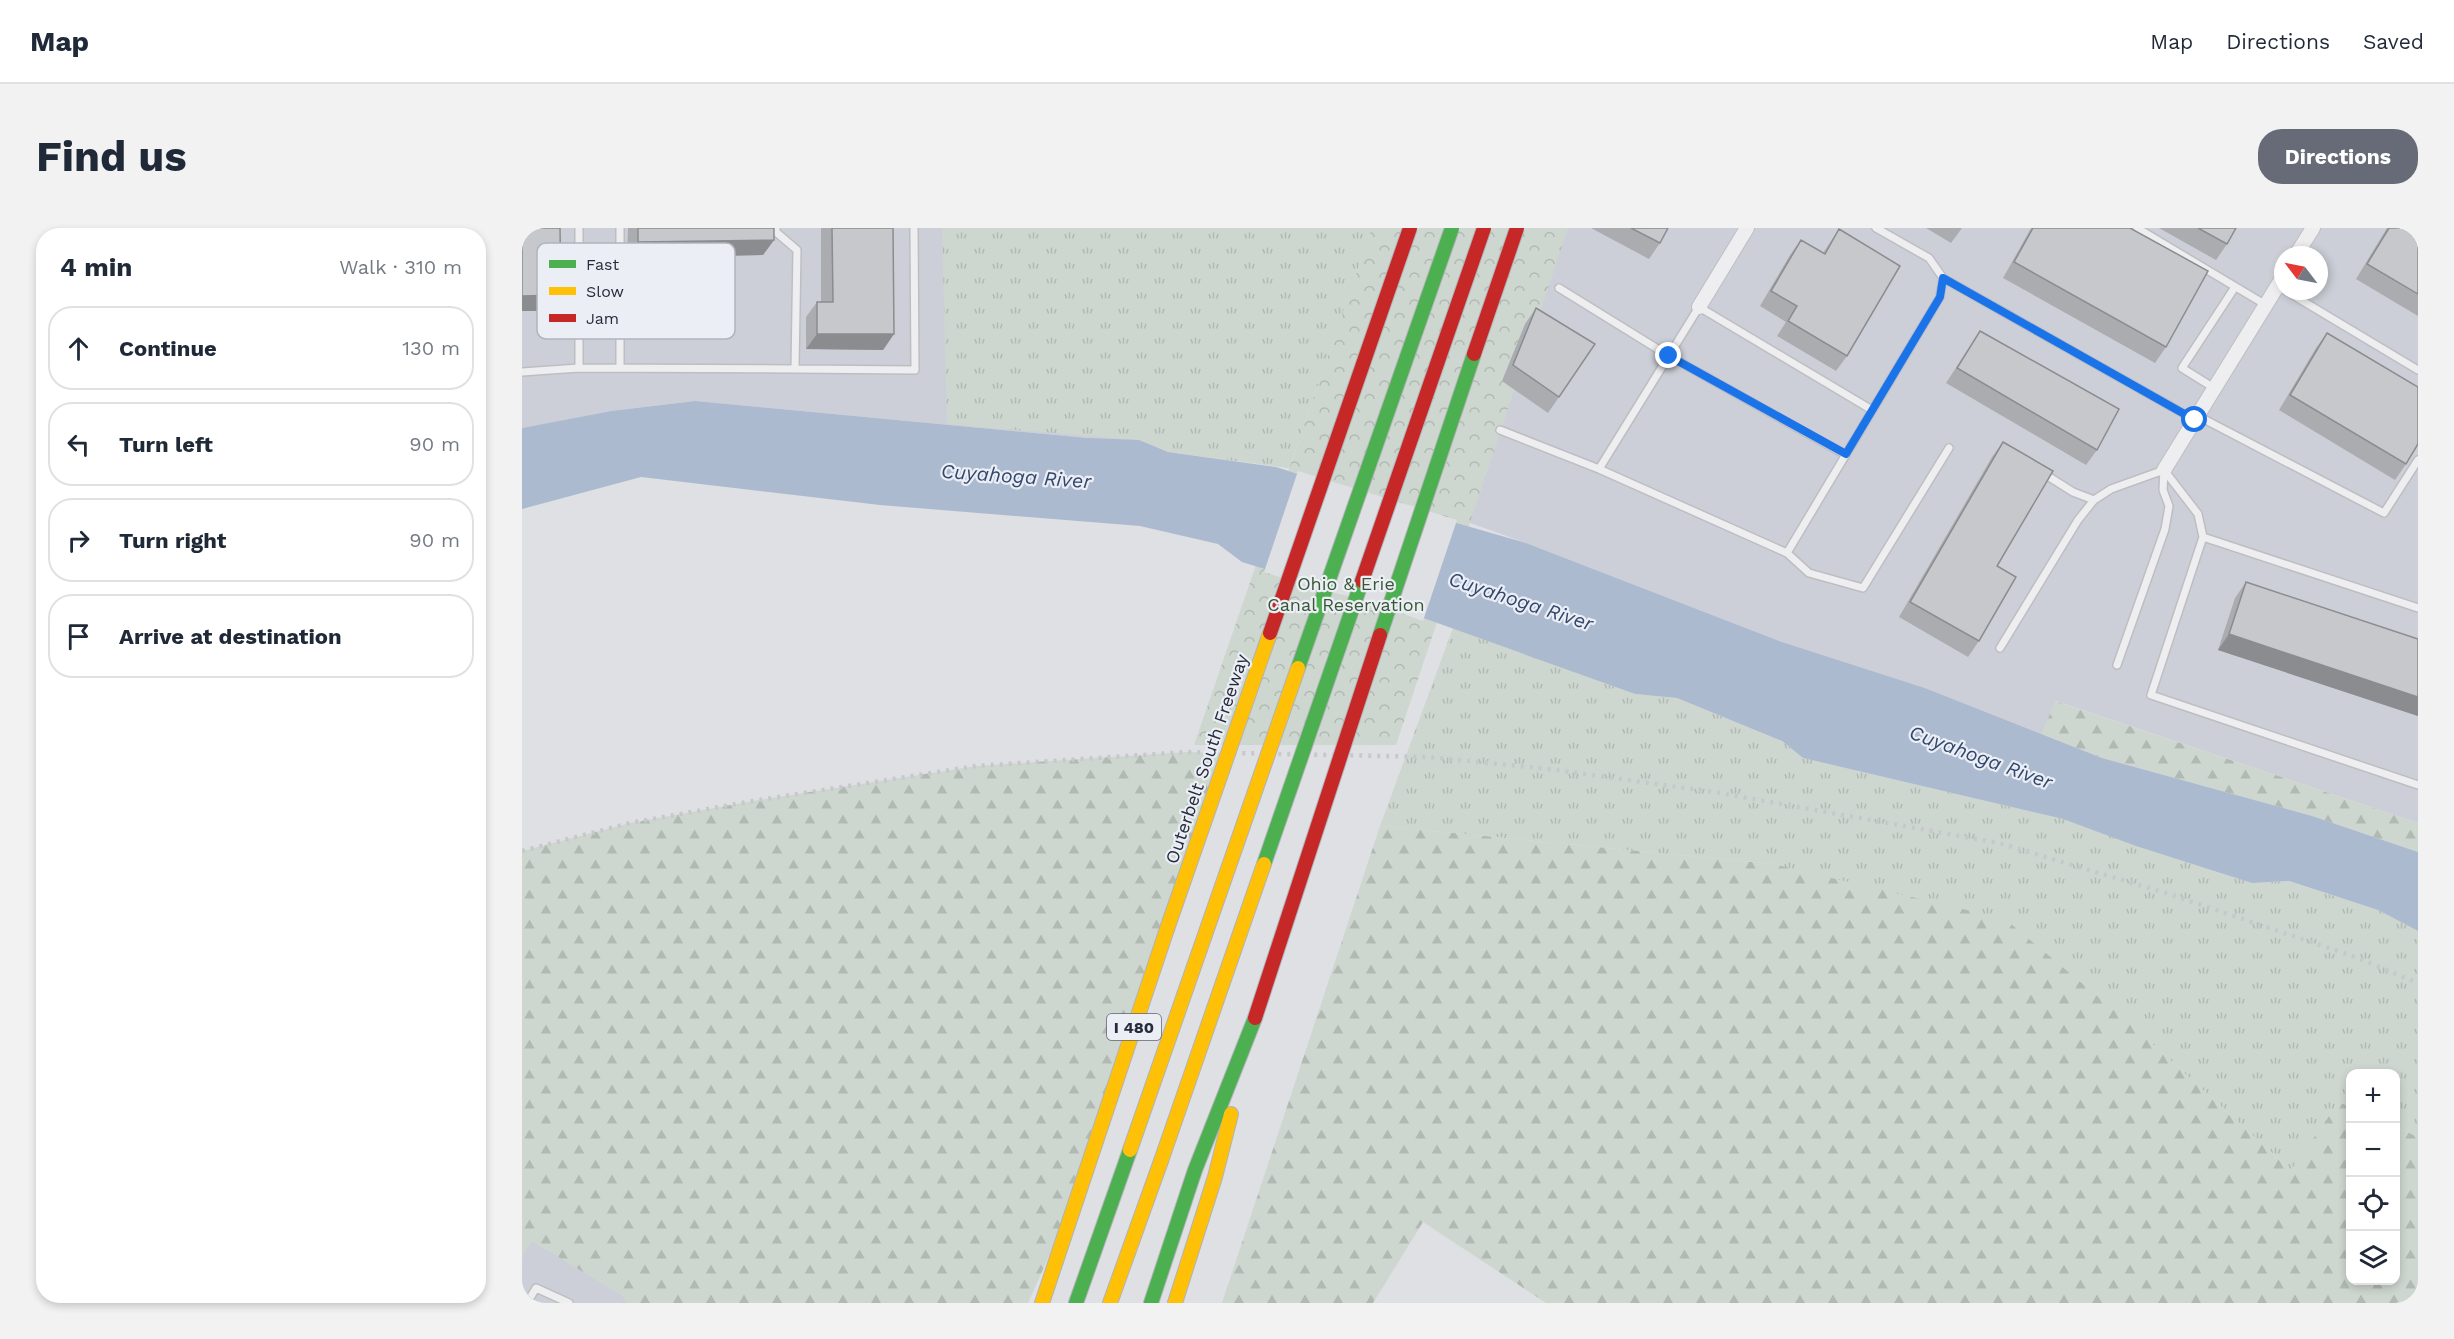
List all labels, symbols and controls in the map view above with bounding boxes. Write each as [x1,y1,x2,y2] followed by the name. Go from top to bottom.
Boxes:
[30,25,89,58] text: Map
[2150,29,2193,54] text: Map
[2226,29,2330,54] text: Directions
[2363,29,2424,54] text: Saved
[2258,129,2418,184] button: Directions
[36,132,187,181] text: Find us
[537,243,735,339] legend
[2274,246,2328,300] north arrow
[60,252,132,282] text: 4 min
[339,255,462,279] text: Walk · 310 m
[586,255,619,274] text: Fast
[586,282,624,301] text: Slow
[586,309,619,328] text: Jam
[62,332,95,365] icon: ahead
[119,336,217,361] text: Continue
[402,336,460,360] text: 130 m
[1655,342,1681,368] route end
[2181,406,2207,432] route start
[62,428,95,461] icon: left
[119,432,213,457] text: Turn left
[409,432,460,456] text: 90 m
[940,459,1093,493] water label: Cuyahoga River
[62,524,95,557] icon: right
[119,528,226,553] text: Turn right
[409,528,460,552] text: 90 m
[1446,566,1597,636] water label: Cuyahoga River
[1267,573,1425,615] park label: Ohio & Erie Canal Reservation
[62,620,95,653] icon: arrive
[119,624,342,649] text: Arrive at destination
[1161,651,1253,866] street label: Outerbelt South Freeway
[1906,720,2057,794] water label: Cuyahoga River
[1107,1014,1161,1040] road number: I 480
[2346,1069,2400,1285] map controls
[2346,1069,2400,1123] button: +
[2346,1123,2400,1177] button: −
[2346,1177,2400,1231] button: locate
[2346,1231,2400,1285] button: layers

